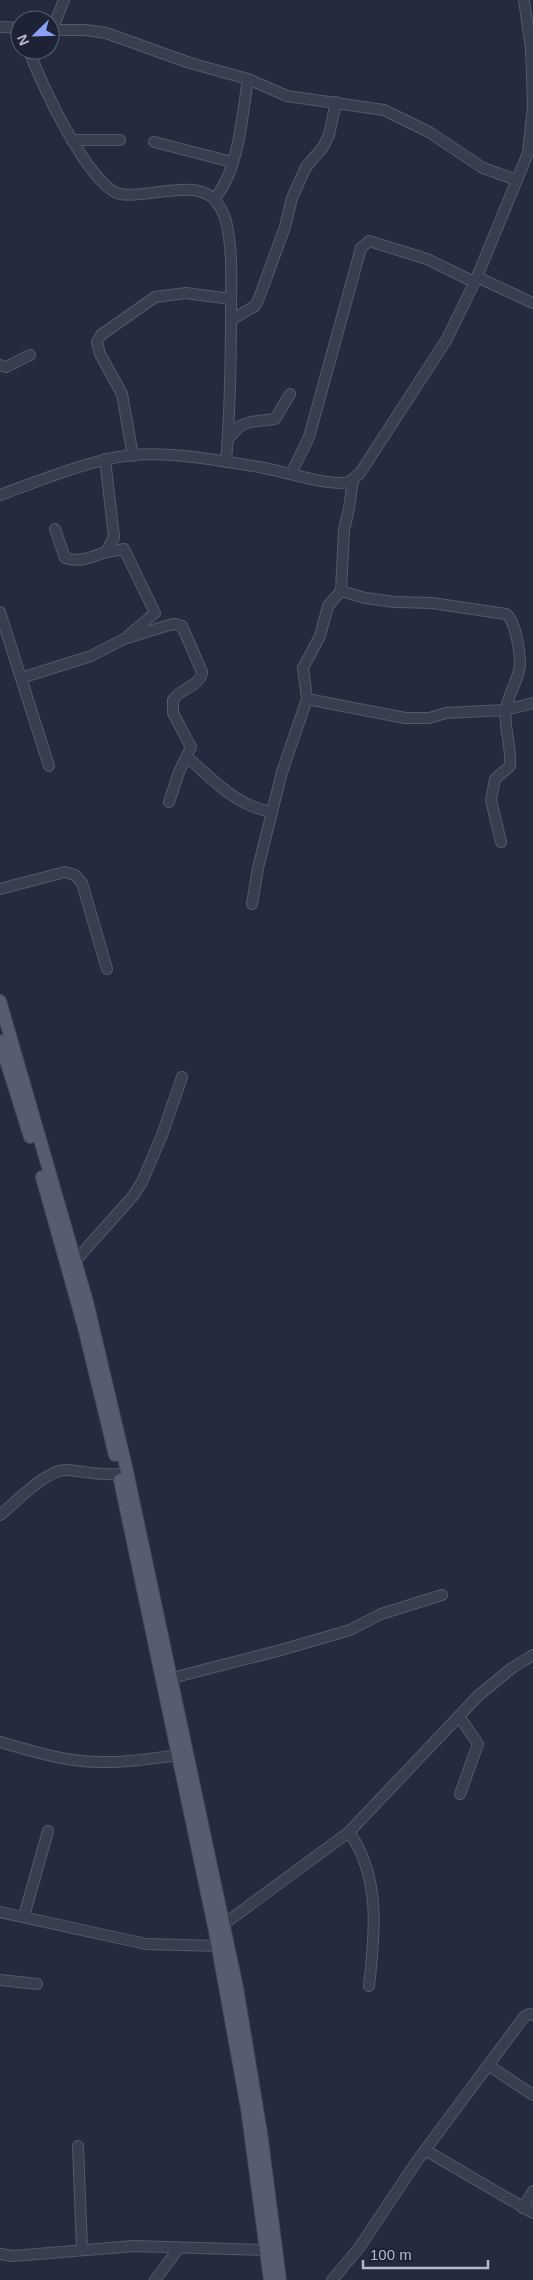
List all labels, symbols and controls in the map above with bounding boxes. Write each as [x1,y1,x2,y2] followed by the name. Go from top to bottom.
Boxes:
[10,10,60,60] north arrow
[14,32,32,48] text: N
[363,2238,488,2270] scale bar
[370,2246,412,2263] text: 100 m

